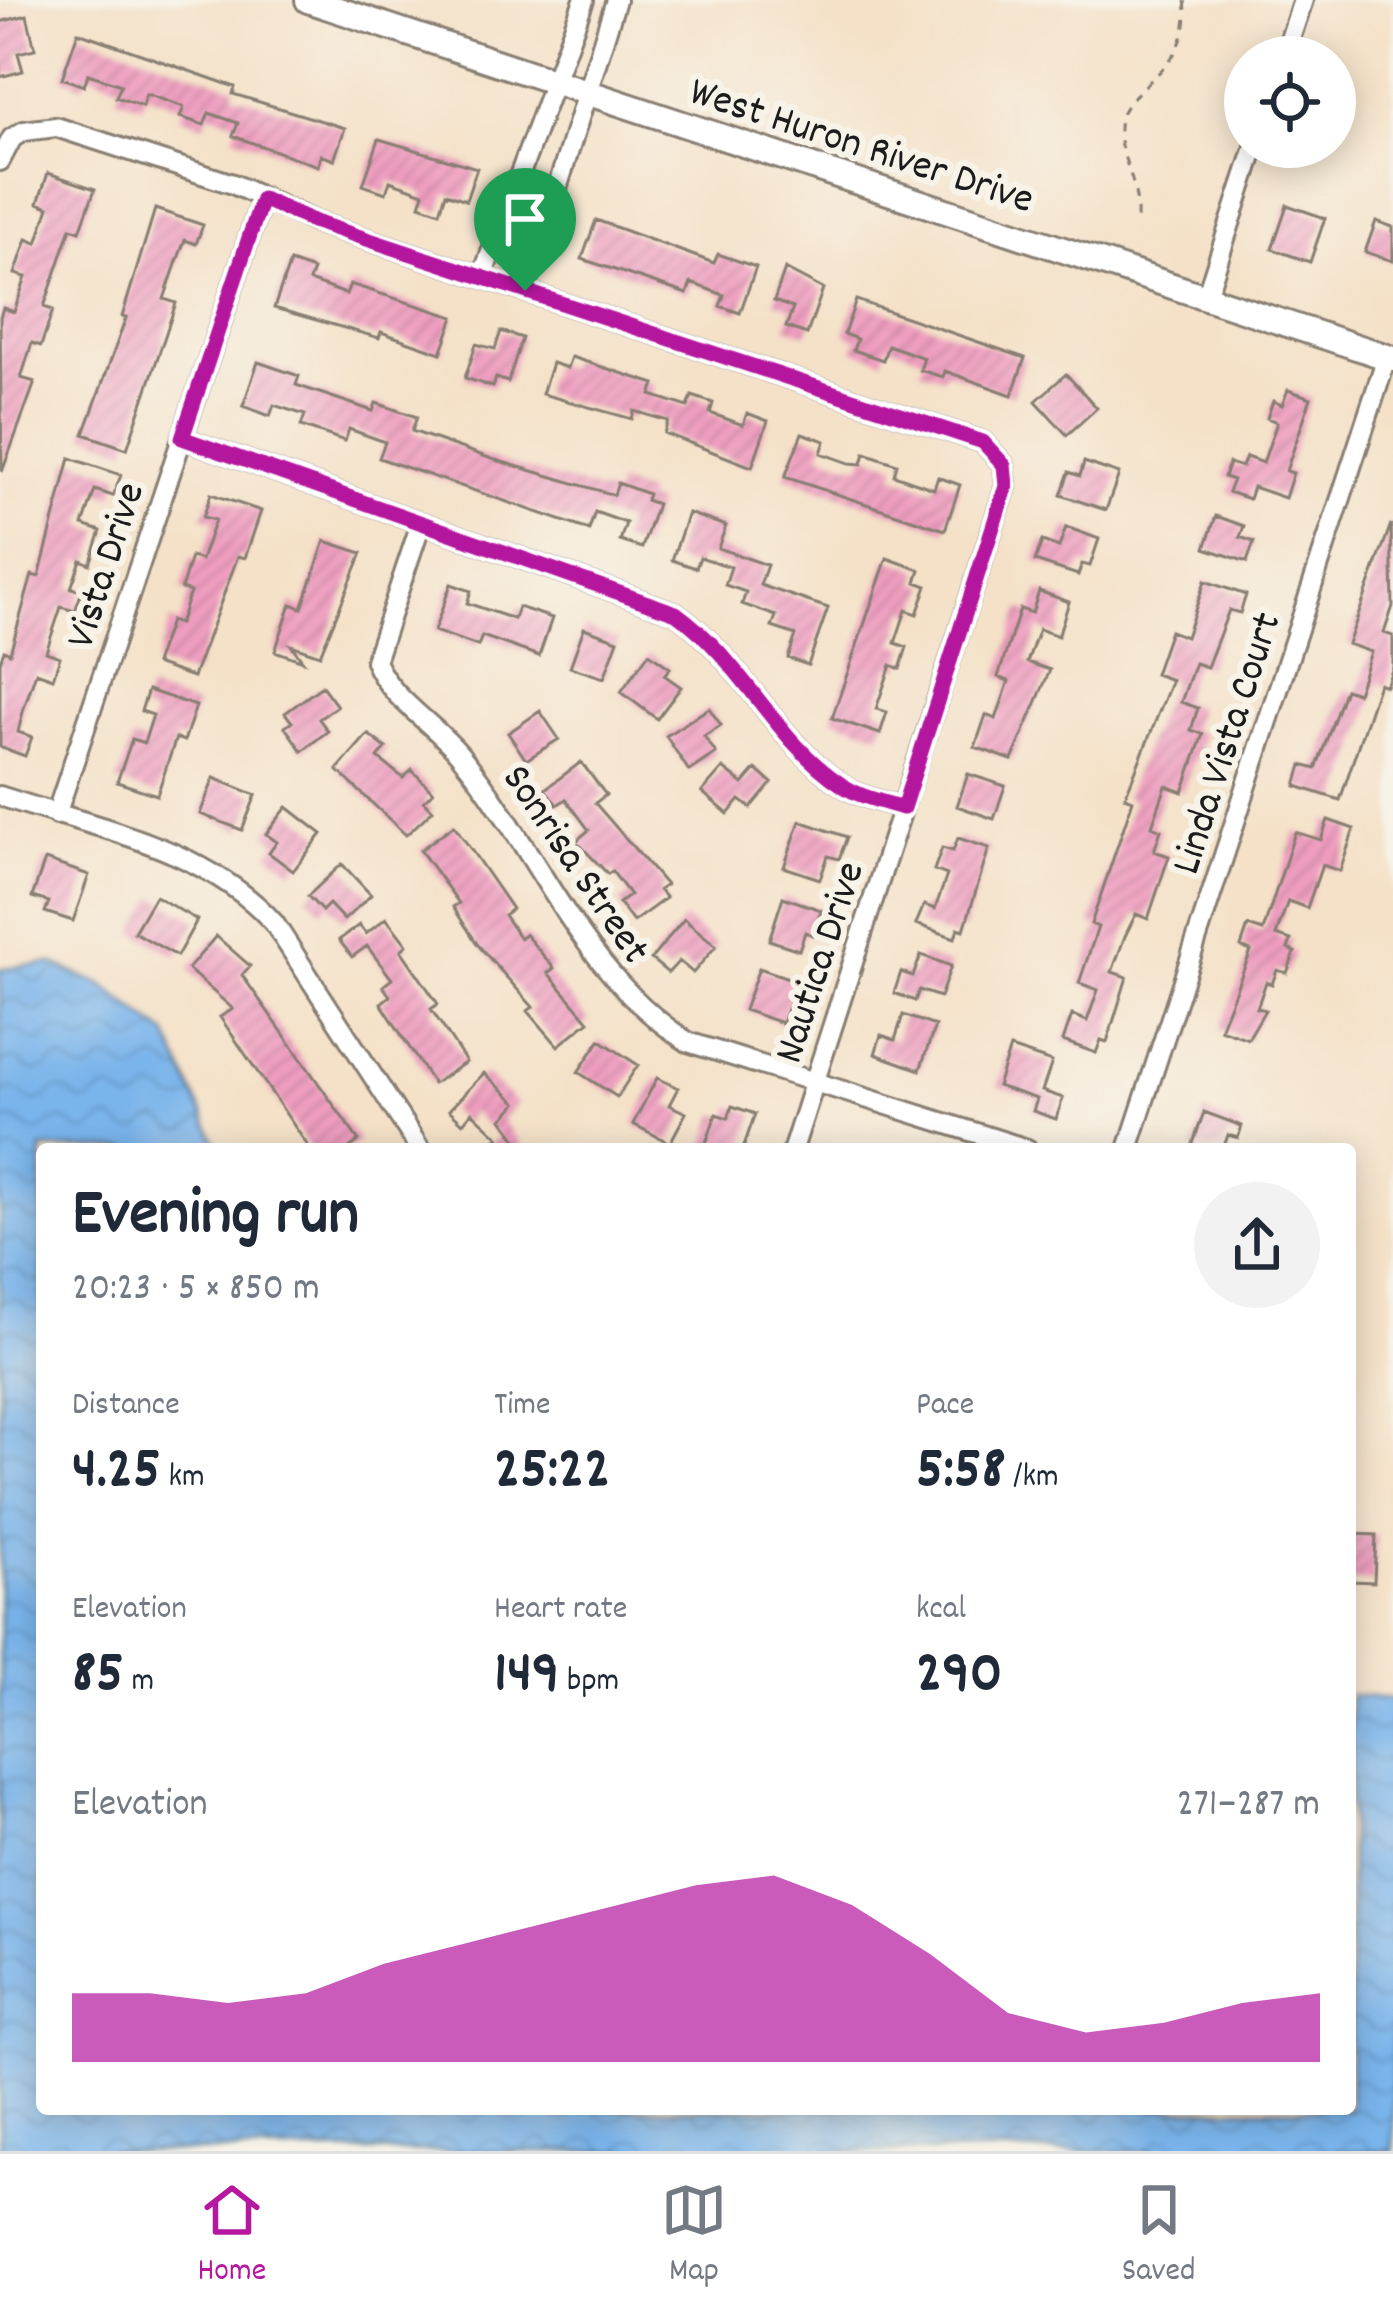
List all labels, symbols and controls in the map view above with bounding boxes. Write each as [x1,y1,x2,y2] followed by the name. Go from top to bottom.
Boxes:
[1224,36,1356,168] map controls
[1224,36,1356,168] button: locate
[681,65,1041,233] street label: West Huron River Drive
[474,168,576,291] pin
[492,186,558,252] icon: arrive
[54,475,164,657] street label: Vista Drive
[1159,605,1300,883] street label: Linda Vista Court
[484,754,662,978] street label: Sonrisa Street
[762,855,883,1072] street label: Nautica Drive
[72,1171,359,1265] text: Evening run
[1194,1182,1320,1308] button: share
[72,1263,320,1318] text: 20:23 · 5 × 850 m
[72,1383,180,1430] text: Distance
[494,1383,550,1430] text: Time
[916,1383,974,1430] text: Pace
[72,1430,161,1516] text: 4.25
[494,1430,610,1516] text: 25:22
[916,1430,1006,1516] text: 5:58
[161,1455,205,1502] text: km
[1006,1455,1059,1502] text: /km
[72,1587,187,1634] text: Elevation
[494,1587,627,1634] text: Heart rate
[916,1587,966,1634] text: kcal
[72,1634,124,1720] text: 85
[494,1634,560,1720] text: 149
[916,1634,1002,1720] text: 290
[124,1659,154,1706] text: m
[560,1659,619,1706] text: bpm
[72,1779,208,1834] text: Elevation
[1177,1779,1320,1834] text: 271–287 m
[197,2177,266,2296] tab: Home
[661,2177,727,2296] tab: Map
[1122,2177,1196,2296] tab: Saved

